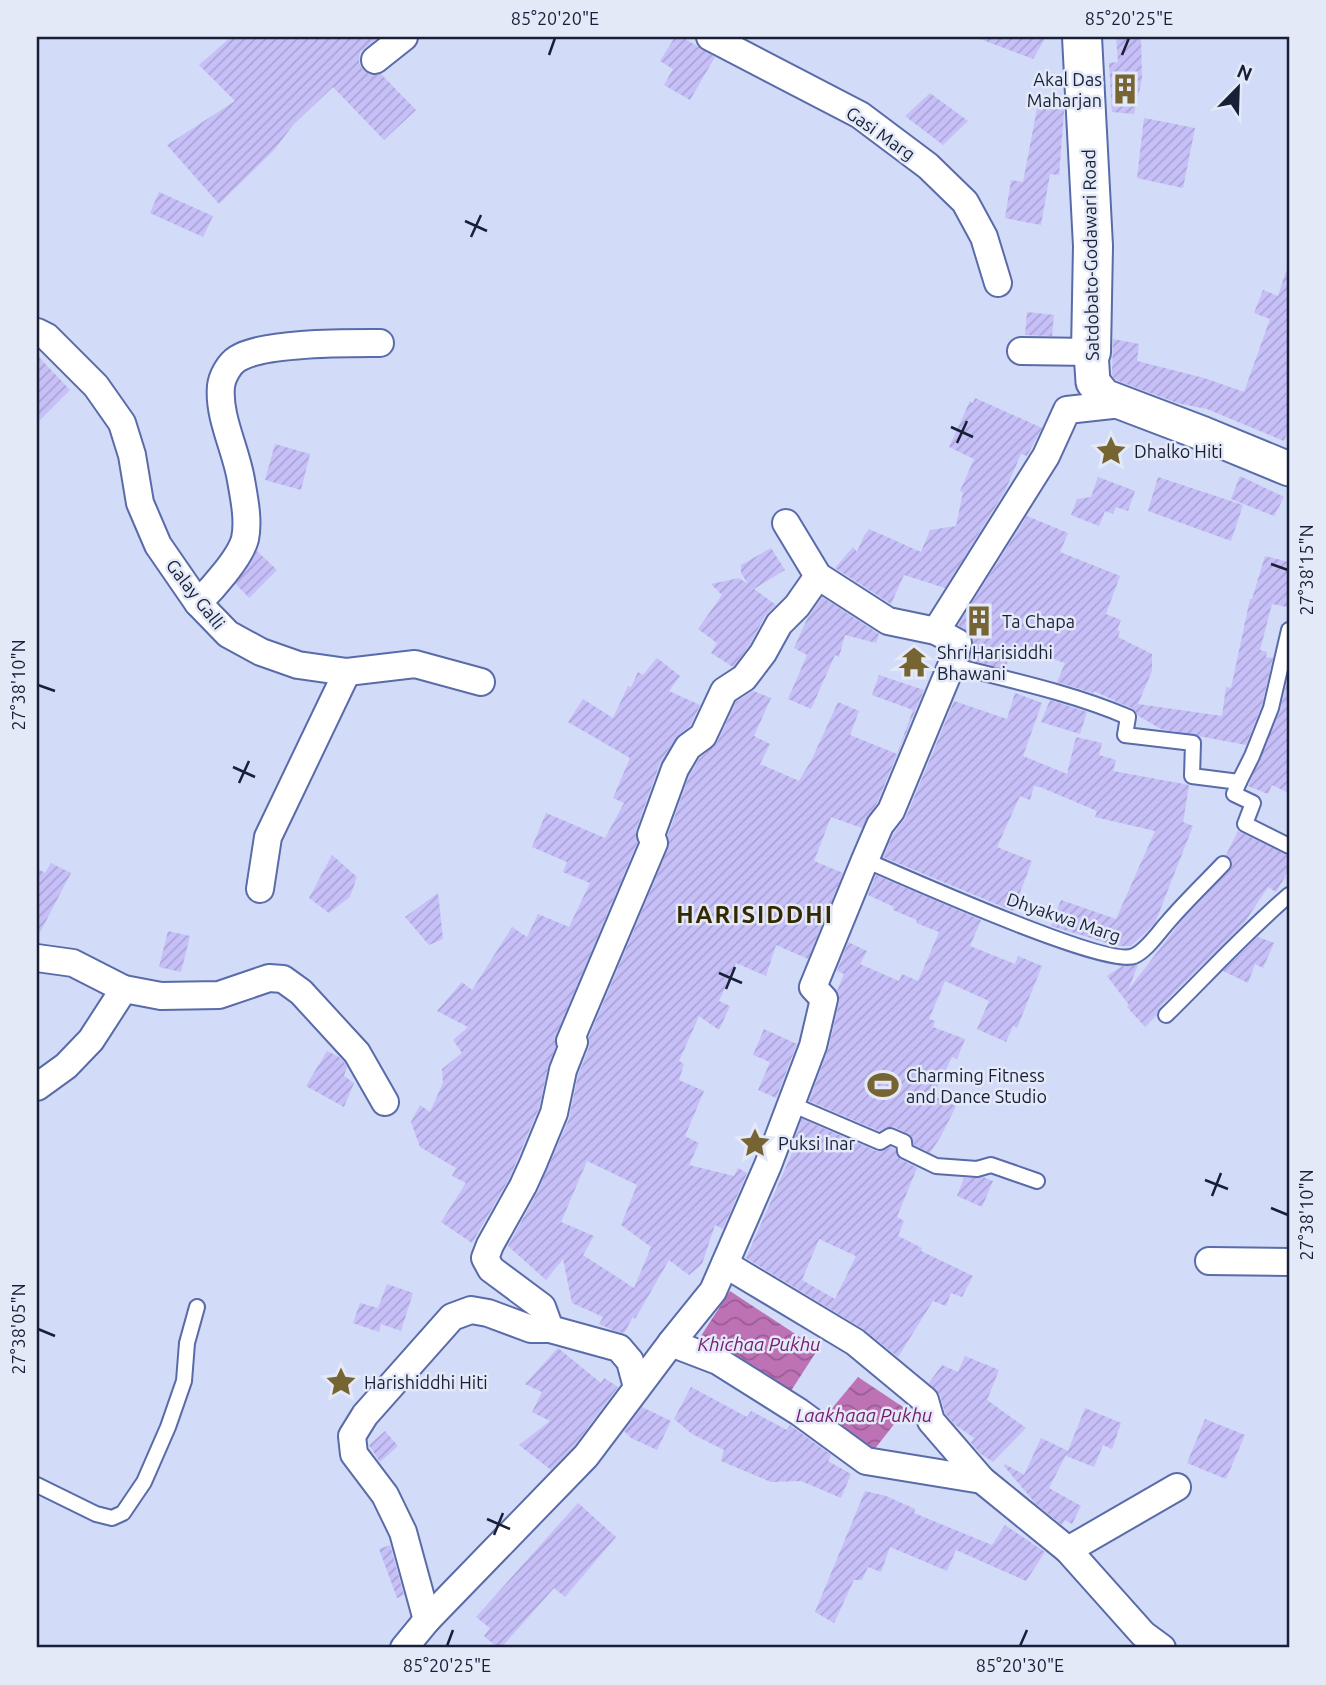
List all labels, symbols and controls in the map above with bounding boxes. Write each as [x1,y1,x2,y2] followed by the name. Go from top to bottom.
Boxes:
[511,8,599,28] text: 85°20'20"E
[1085,8,1173,28] text: 85°20'25"E
[1204,52,1274,122] north arrow
[1234,59,1255,85] text: N
[1027,69,1102,110] place label: Akal Das Maharjan
[1108,72,1142,106] building icon: Akal Das Maharjan
[843,102,919,164] street label: Gasi Marg
[1078,149,1102,361] street label: Satdobato-Godawari Road
[1094,434,1128,468] place icon: Dhalko Hiti
[1134,441,1223,461] place label: Dhalko Hiti
[1296,524,1316,616] text: 27°38'15"N
[163,555,229,633] street label: Galay Galli
[962,604,996,638] building icon: Ta Chapa
[1002,611,1075,631] place label: Ta Chapa
[8,639,28,731] text: 27°38'10"N
[937,642,1053,683] place label: Shri Harisiddhi Bhawani
[897,645,931,679] temple icon: Shri Harisiddhi Bhawani
[1004,888,1124,946] street label: Dhyakwa Marg
[676,901,834,928] district label: HARISIDDHI
[906,1065,1047,1106] place label: Charming Fitness and Dance Studio
[866,1068,900,1102] sports icon: Charming Fitness and Dance Studio
[738,1126,772,1160] place icon: Puksi Inar
[778,1133,856,1153] place label: Puksi Inar
[1296,1169,1316,1261] text: 27°38'10"N
[8,1283,28,1375] text: 27°38'05"N
[697,1333,821,1355] water label: Khichaa Pukhu
[324,1365,358,1399] place icon: Harishiddhi Hiti
[364,1372,488,1392] place label: Harishiddhi Hiti
[796,1404,932,1426] water label: Laakhaaa Pukhu
[403,1655,491,1675] text: 85°20'25"E
[976,1655,1064,1675] text: 85°20'30"E

